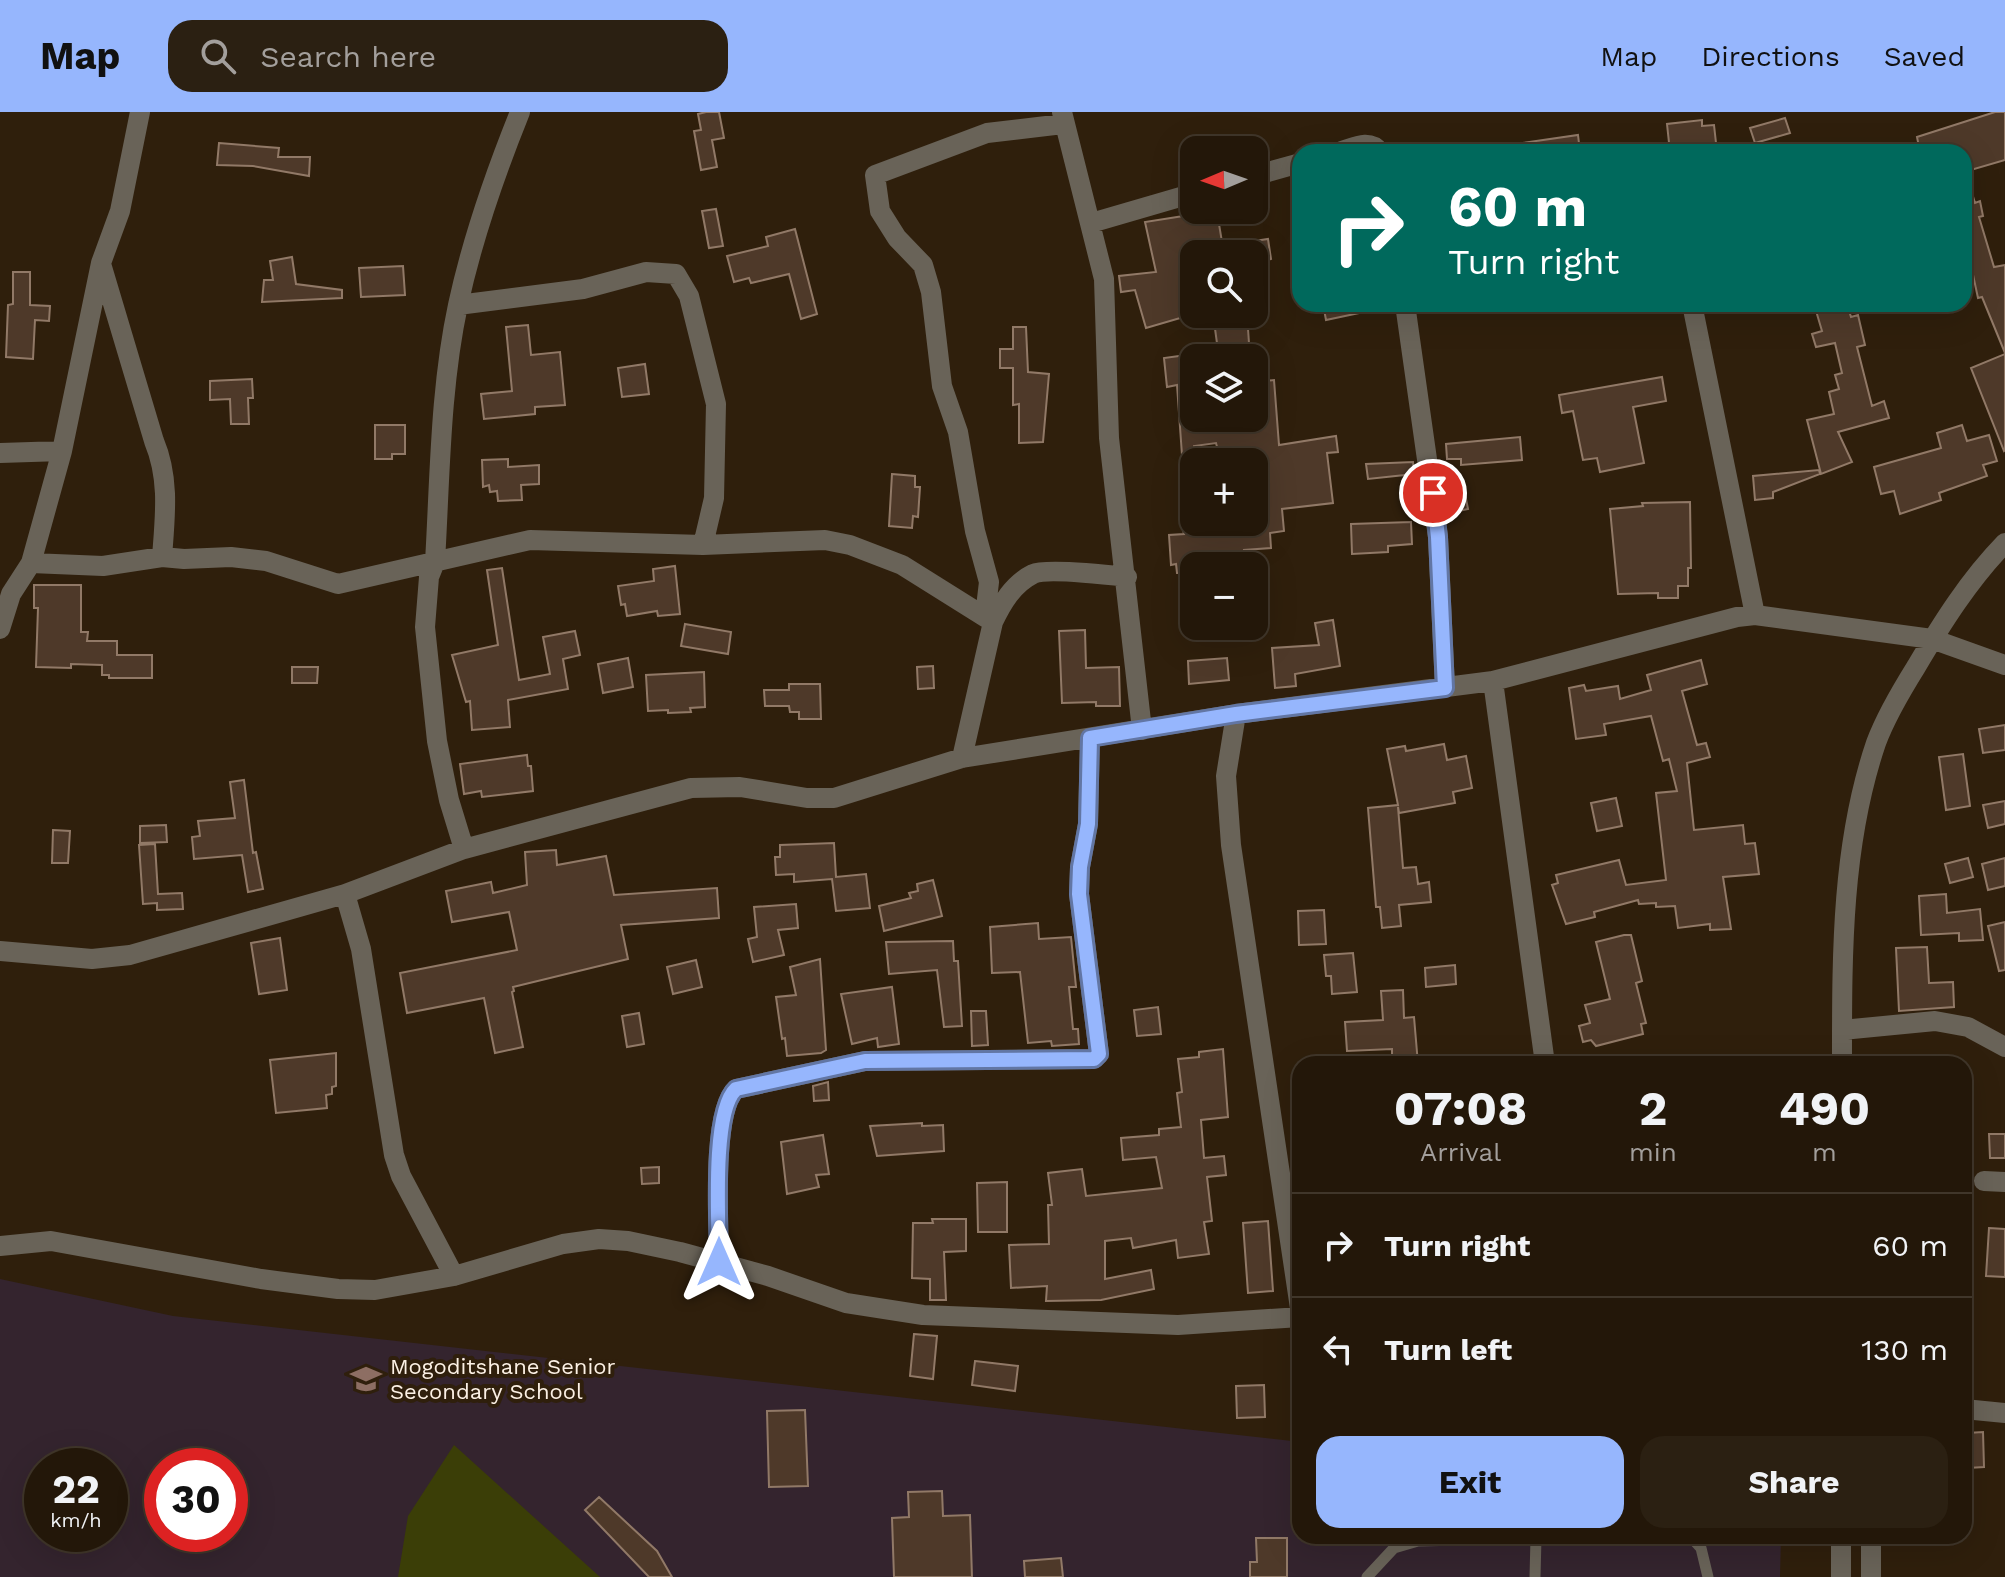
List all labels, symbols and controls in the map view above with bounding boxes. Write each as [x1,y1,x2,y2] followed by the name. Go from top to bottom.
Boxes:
[168,20,728,92] search box
[40,34,120,78] text: Map
[196,34,240,78] icon: search
[260,39,436,74] text: Search here
[1600,40,1657,73] text: Map
[1701,40,1840,73] text: Directions
[1884,40,1965,73] text: Saved
[1180,136,1268,224] north arrow
[1180,136,1268,640] map controls
[1448,174,1587,240] text: 60 m
[1316,176,1420,280] icon: right
[1180,240,1268,328] button: search
[1448,241,1619,283] text: Turn right
[1180,344,1268,432] button: layers
[1180,448,1268,536] button: +
[1399,459,1467,527] pin
[1411,471,1455,515] icon: arrive
[1180,552,1268,640] button: −
[1394,1080,1527,1137] text: 07:08
[1639,1080,1667,1137] text: 2
[1779,1080,1870,1137] text: 490
[1420,1137,1501,1167] text: Arrival
[1629,1137,1677,1167] text: min
[1812,1137,1837,1167] text: m
[677,1220,761,1304] position arrow
[1316,1223,1360,1267] icon: right
[1384,1228,1530,1263] text: Turn right
[1872,1228,1948,1263] text: 60 m
[1316,1327,1360,1371] icon: left
[1384,1332,1512,1367] text: Turn left
[1861,1332,1948,1367] text: 130 m
[390,1354,616,1404] place label: Mogoditshane Senior Secondary School
[349,1362,383,1396] school or university icon: Mogoditshane Senior Secondary School
[1316,1436,1624,1528] button: Exit
[1640,1436,1948,1528] button: Share
[144,1448,248,1552] speed limit sign: 30
[52,1466,100,1513] text: 22
[50,1508,102,1532] text: km/h

